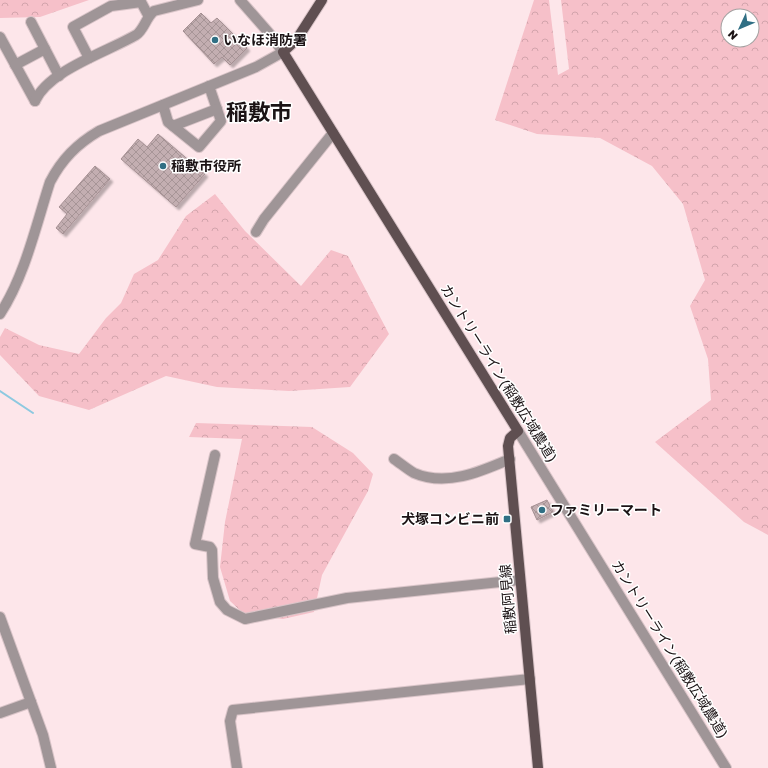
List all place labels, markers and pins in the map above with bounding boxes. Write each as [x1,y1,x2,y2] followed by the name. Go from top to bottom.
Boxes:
[223,31,307,48] place label: いなほ消防署
[210,35,220,45] marker: いなほ消防署
[171,157,241,174] place label: 稲敷市役所
[158,161,168,171] marker: 稲敷市役所
[550,501,662,518] place label: ファミリーマート
[537,505,547,515] marker: ファミリーマート
[401,510,499,527] place label: 犬塚コンビニ前
[502,514,512,524] marker: 犬塚コンビニ前

